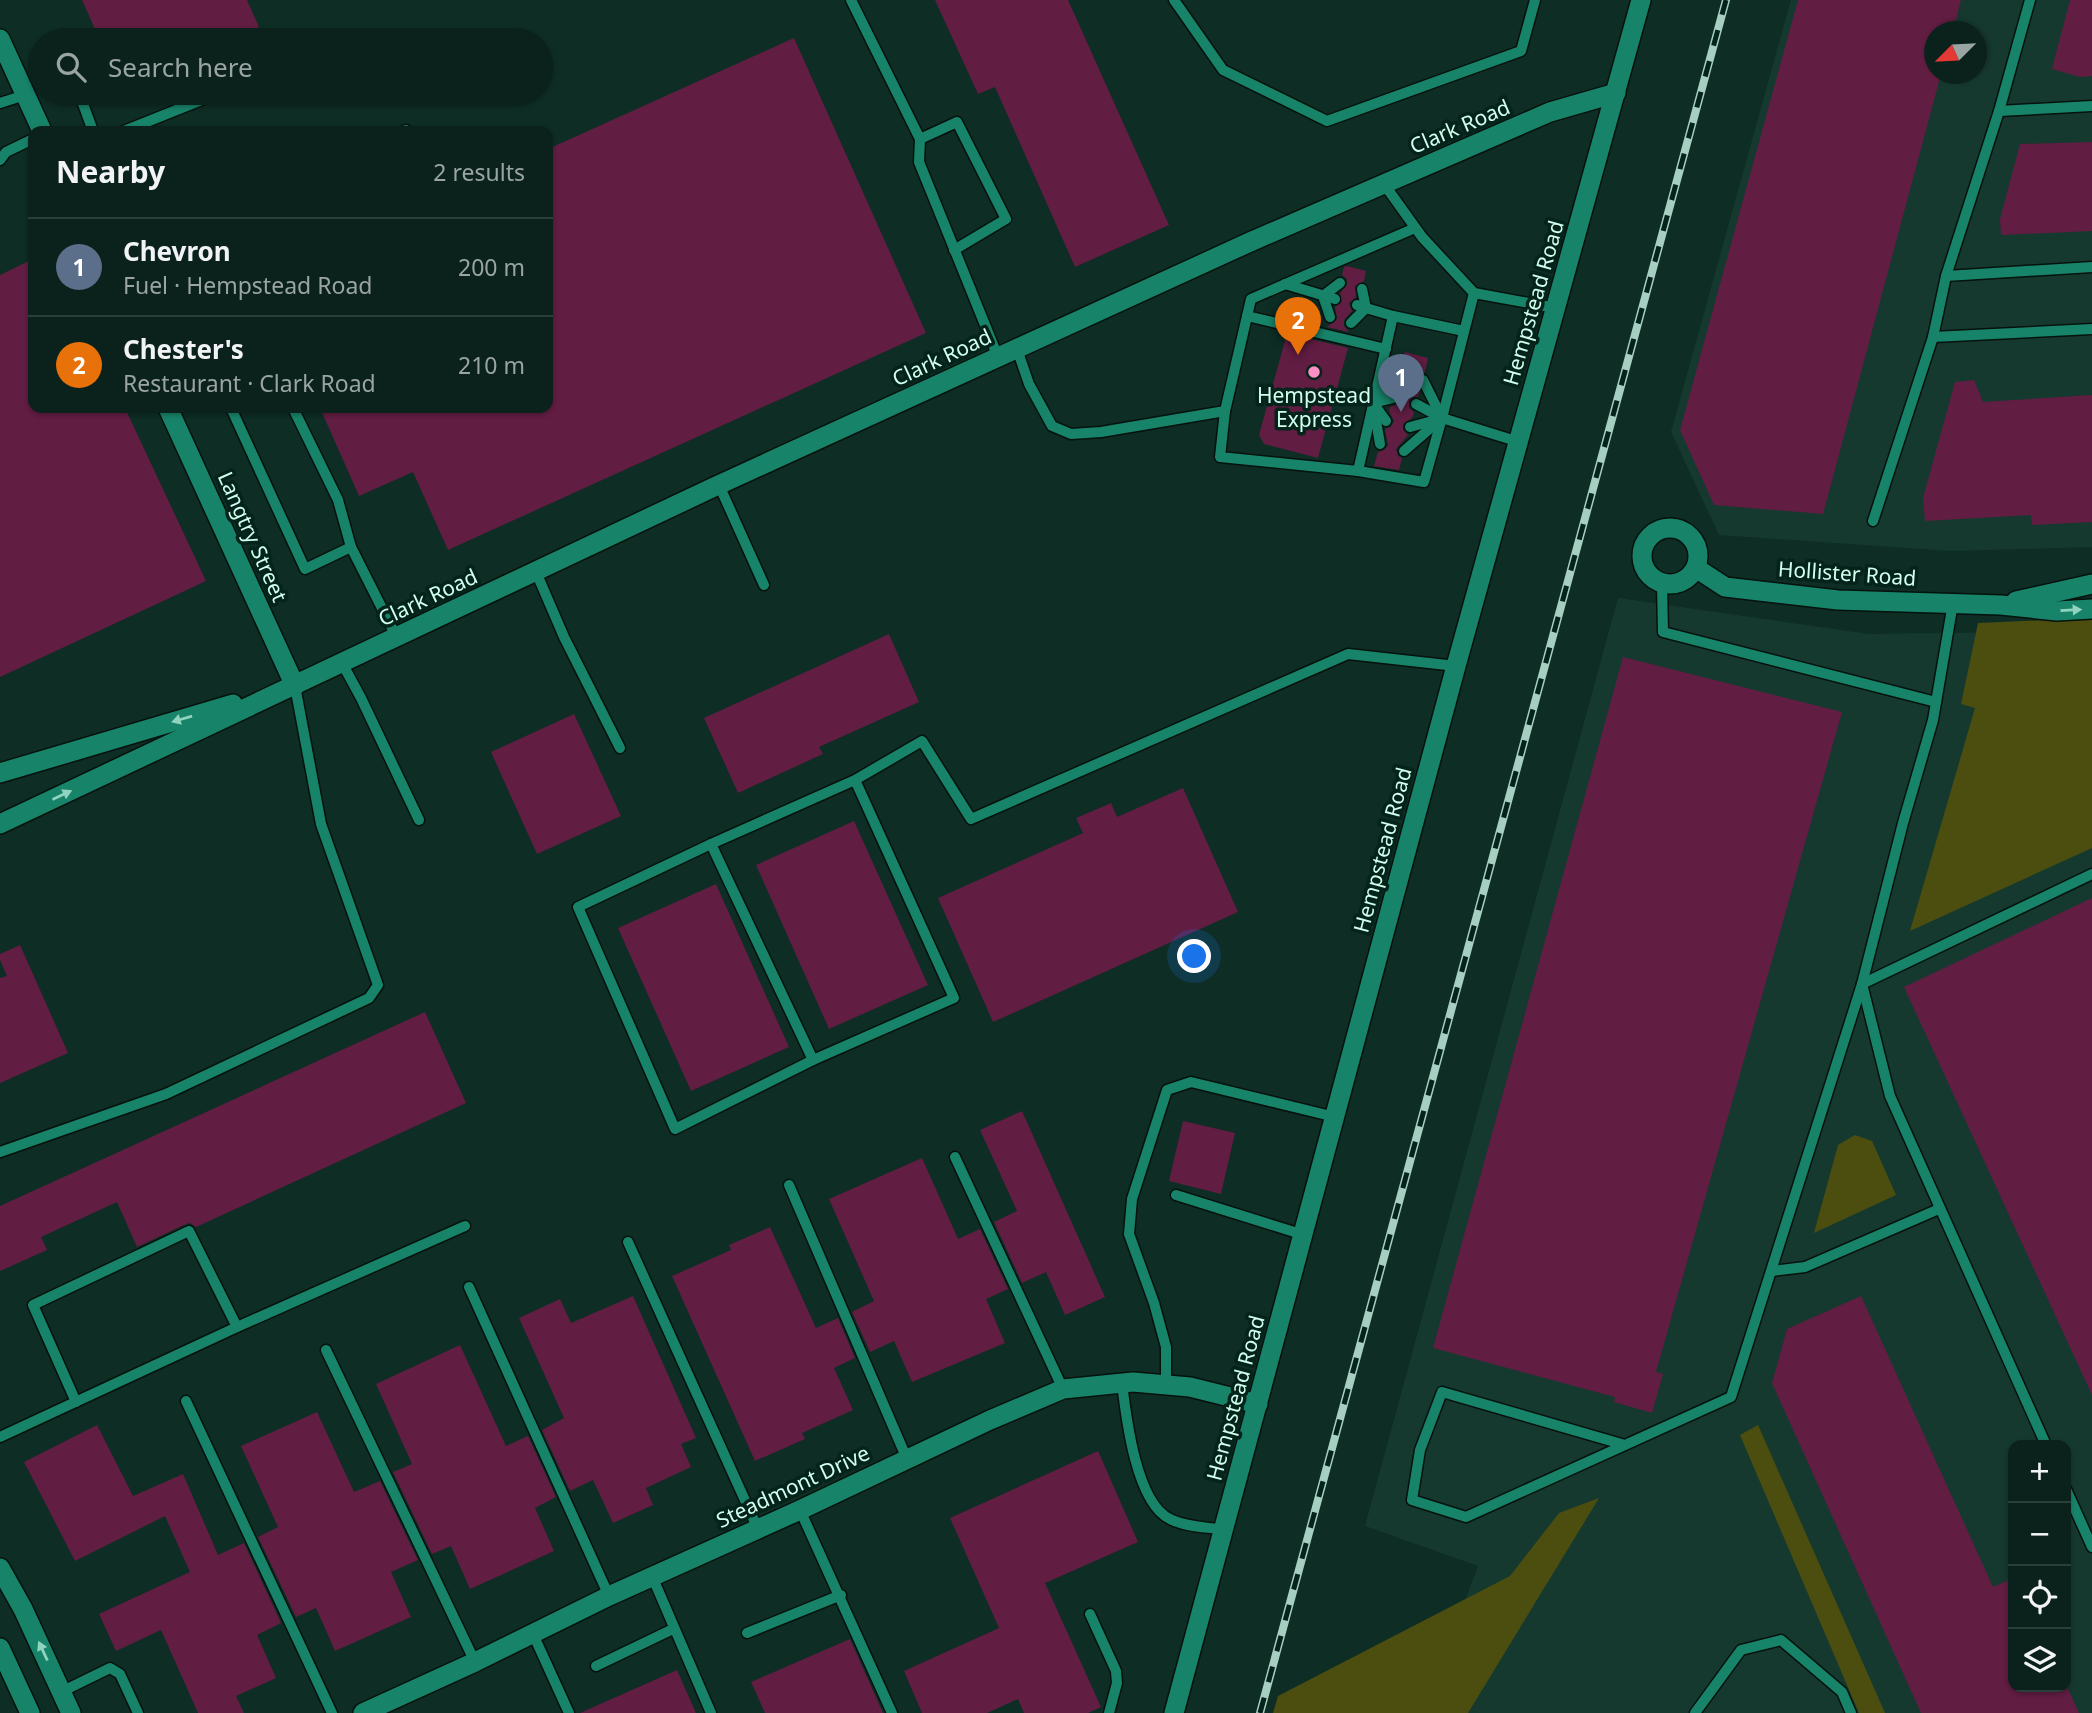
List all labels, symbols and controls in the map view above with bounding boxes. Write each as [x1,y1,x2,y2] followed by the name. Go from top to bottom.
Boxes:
[1924,21,1987,84] north arrow
[28,28,553,105] search box
[52,48,90,86] icon: search
[108,49,253,85] text: Search here
[1405,92,1514,160] street label: Clark Road
[56,151,165,192] text: Nearby
[433,156,525,188] text: 2 results
[1496,217,1570,388] street label: Hempstead Road
[123,233,231,269] text: Chevron
[72,251,86,283] text: 1
[458,251,525,283] text: 200 m
[123,269,372,301] text: Fuel · Hempstead Road
[1275,297,1321,355] pin: 2
[887,322,996,392] street label: Clark Road
[123,331,244,367] text: Chester's
[72,349,86,381] text: 2
[458,349,525,381] text: 210 m
[1378,354,1424,412] pin: 1
[1306,364,1322,380] marker: Hempstead Express
[123,367,376,399] text: Restaurant · Clark Road
[1257,381,1371,433] place label: Hempstead Express
[212,467,294,606] street label: Langtry Street
[1777,554,1917,592] street label: Hollister Road
[373,562,482,632] street label: Clark Road
[2060,604,2082,615] one-way arrow
[171,714,193,725] one-way arrow
[1347,764,1418,935] street label: Hempstead Road
[52,789,72,801] one-way arrow
[1177,939,1211,973] your location
[1200,1312,1271,1483] street label: Hempstead Road
[711,1438,874,1534] street label: Steadmont Drive
[2008,1440,2071,1692] map controls
[2008,1440,2071,1503] button: +
[2008,1503,2071,1566] button: −
[2008,1566,2071,1629] button: locate
[2008,1629,2071,1692] button: layers
[37,1641,48,1661] one-way arrow

